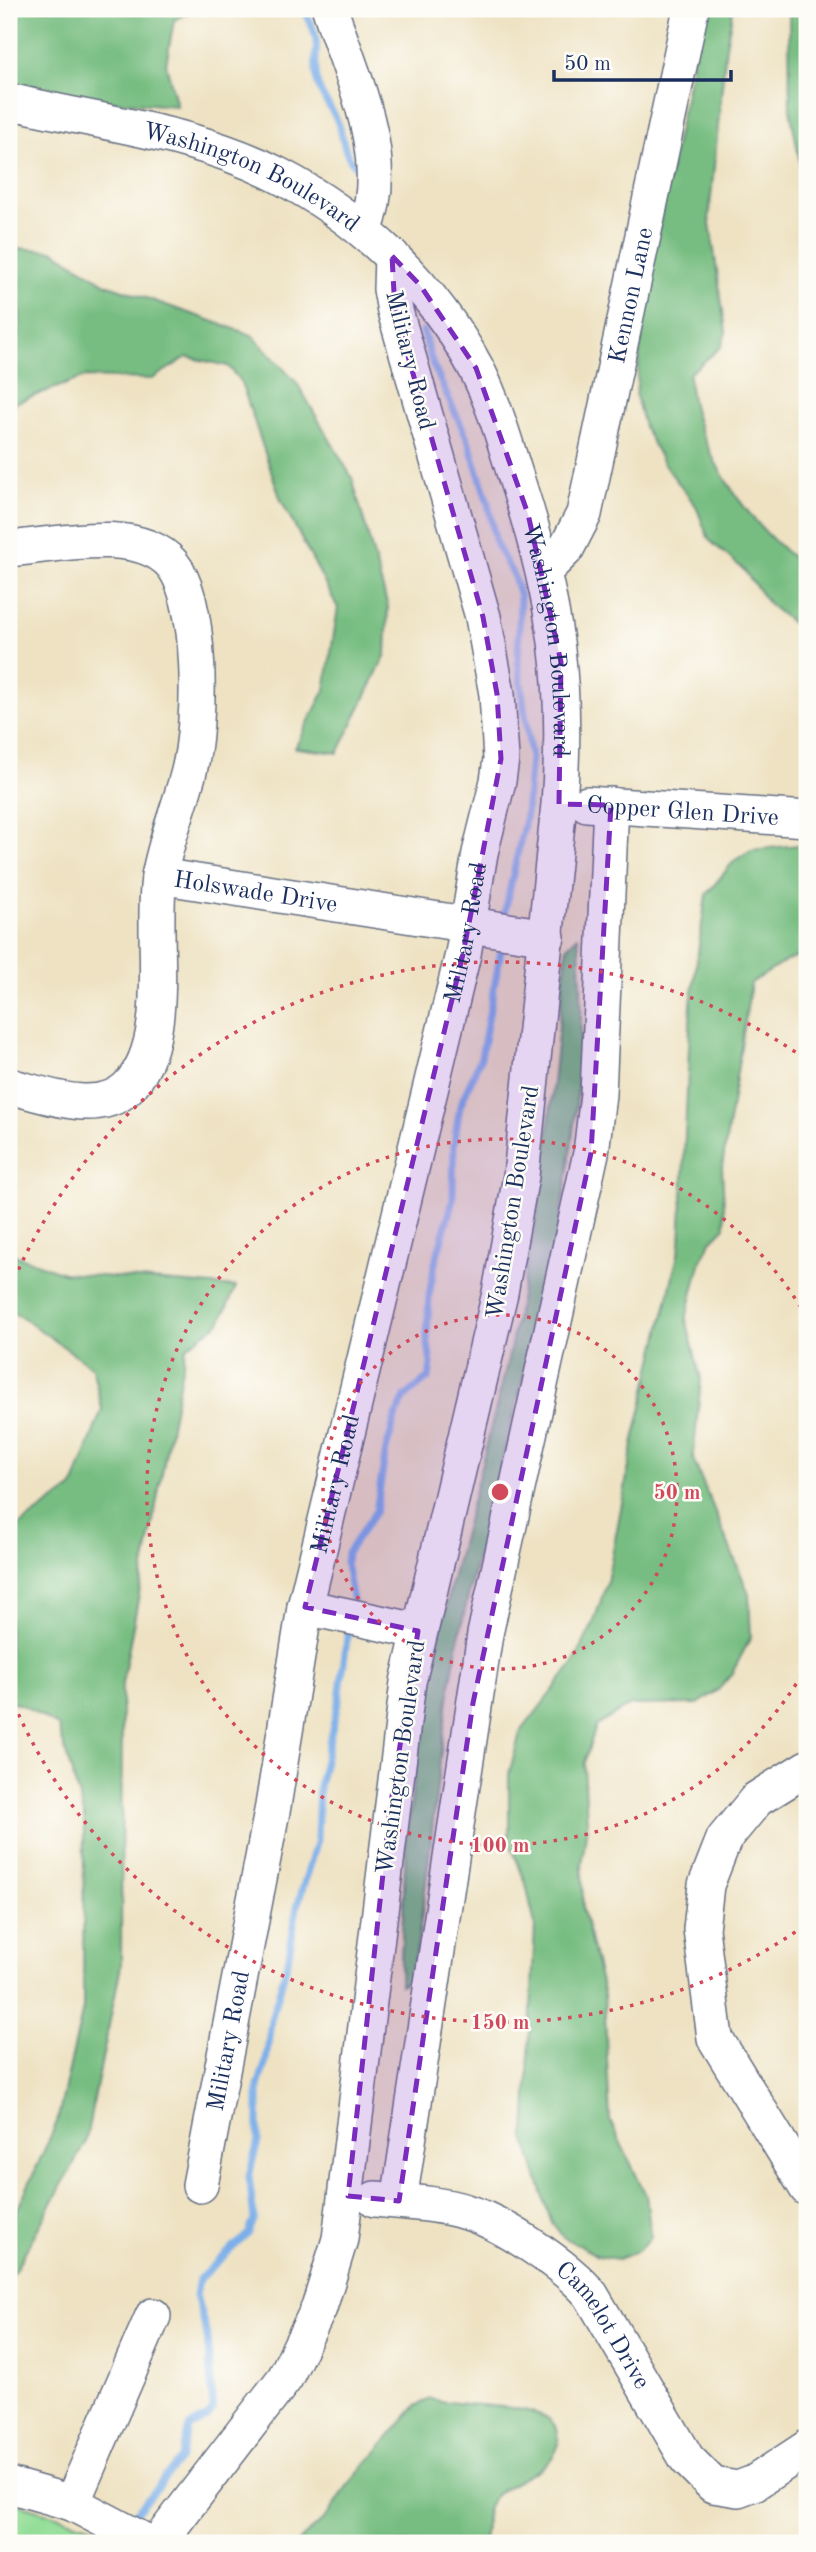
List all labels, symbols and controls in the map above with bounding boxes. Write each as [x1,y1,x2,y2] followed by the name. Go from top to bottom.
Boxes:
[554,38,730,82] scale bar
[564,54,611,75] text: 50 m
[141,120,363,237] street label: Washington Boulevard
[606,225,658,366] street label: Kennon Lane
[380,288,438,433] street label: Military Road
[517,521,572,757] street label: Washington Boulevard
[586,794,780,831] street label: Copper Glen Drive
[442,861,492,1006] street label: Military Road
[172,868,339,918] street label: Holswade Drive
[484,1084,544,1321] street label: Washington Boulevard
[308,1412,365,1557] street label: Military Road
[488,1480,512,1504] centre of rings
[653,1483,701,1504] text: 50 m
[374,1639,430,1876] street label: Washington Boulevard
[470,1836,530,1857] text: 100 m
[204,1969,255,2113] street label: Military Road
[470,2013,530,2034] text: 150 m
[551,2258,653,2394] street label: Camelot Drive

